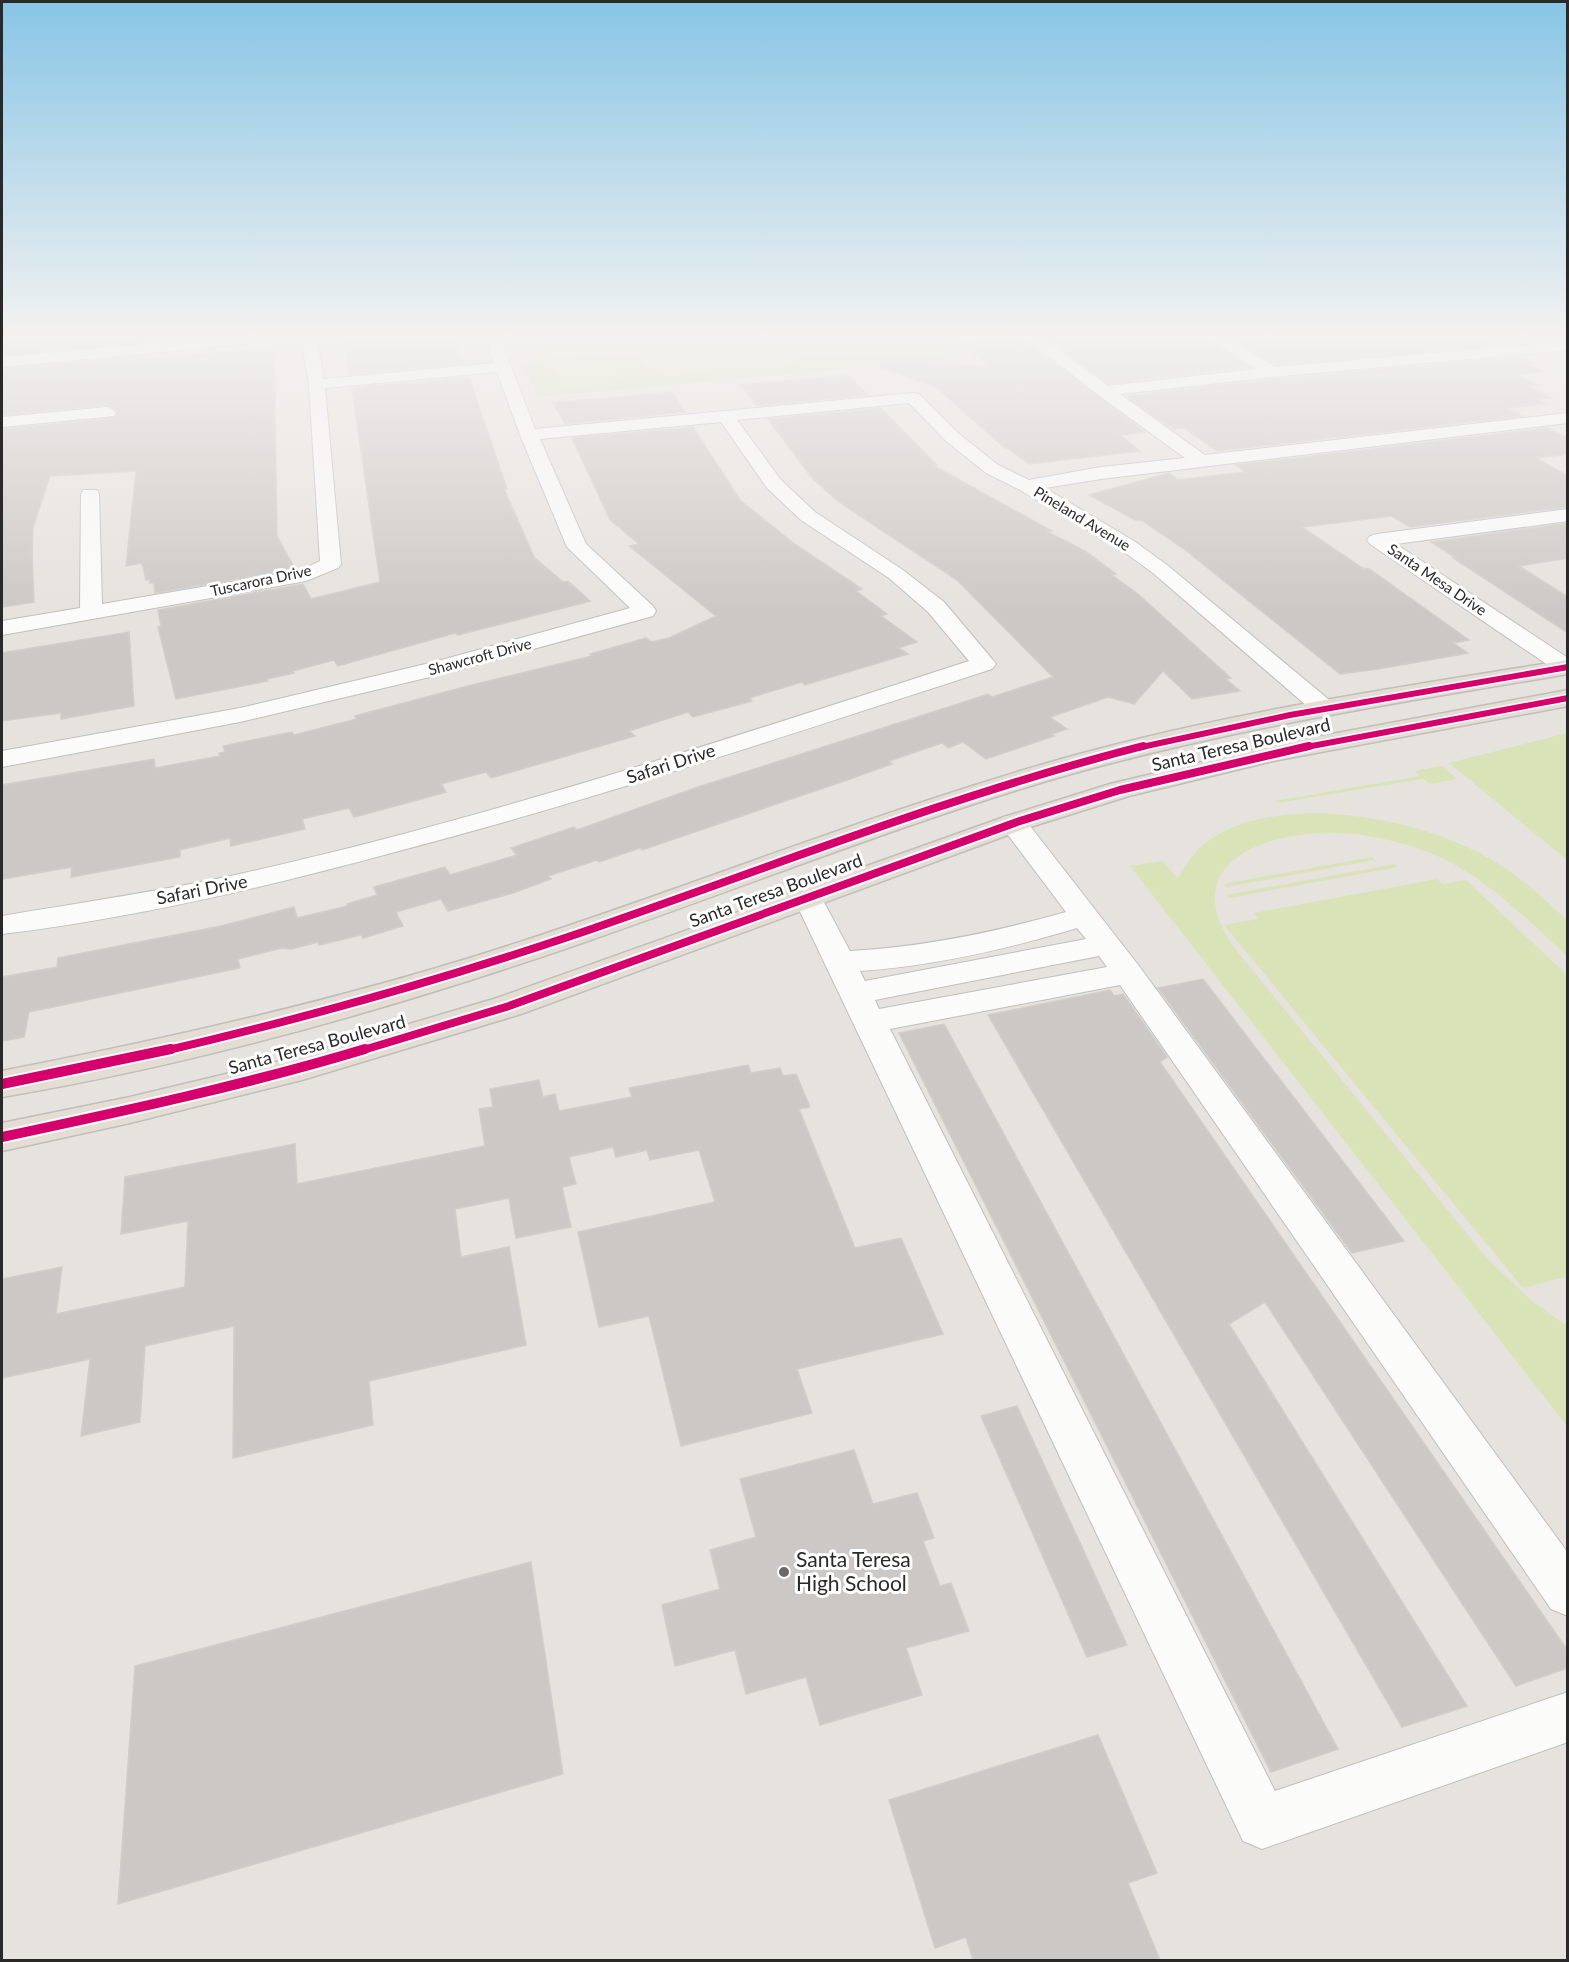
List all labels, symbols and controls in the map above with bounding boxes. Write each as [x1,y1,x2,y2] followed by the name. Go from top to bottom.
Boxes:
[1031,482,1134,554] street label: Pineland Avenue
[1385,539,1491,619] street label: Santa Mesa Drive
[209,561,313,600] street label: Tuscarora Drive
[426,634,533,678] street label: Shawcroft Drive
[1149,713,1332,775] street label: Santa Teresa Boulevard
[624,738,718,788] street label: Safari Drive
[686,849,865,932] street label: Santa Teresa Boulevard
[155,869,249,909] street label: Safari Drive
[226,1010,408,1078] street label: Santa Teresa Boulevard
[796,1546,911,1595] place label: Santa Teresa High School
[777,1565,791,1579] marker: Santa Teresa High School

